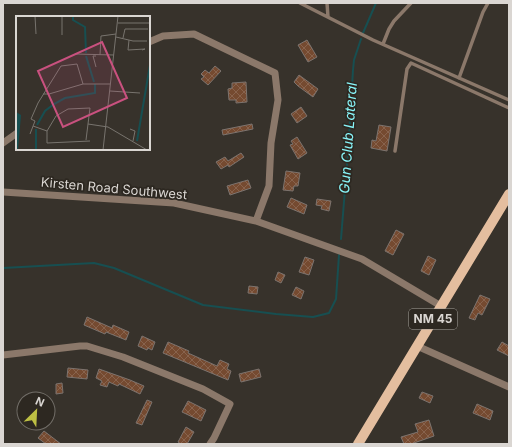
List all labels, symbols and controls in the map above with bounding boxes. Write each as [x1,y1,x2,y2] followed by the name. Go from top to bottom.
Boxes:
[16,16,150,150] inset map
[335,81,360,194] water label: Gun Club Lateral
[40,174,188,202] street label: Kirsten Road Southwest
[409,309,457,329] road number: NM 45
[16,391,56,431] north arrow
[33,394,47,410] text: N

